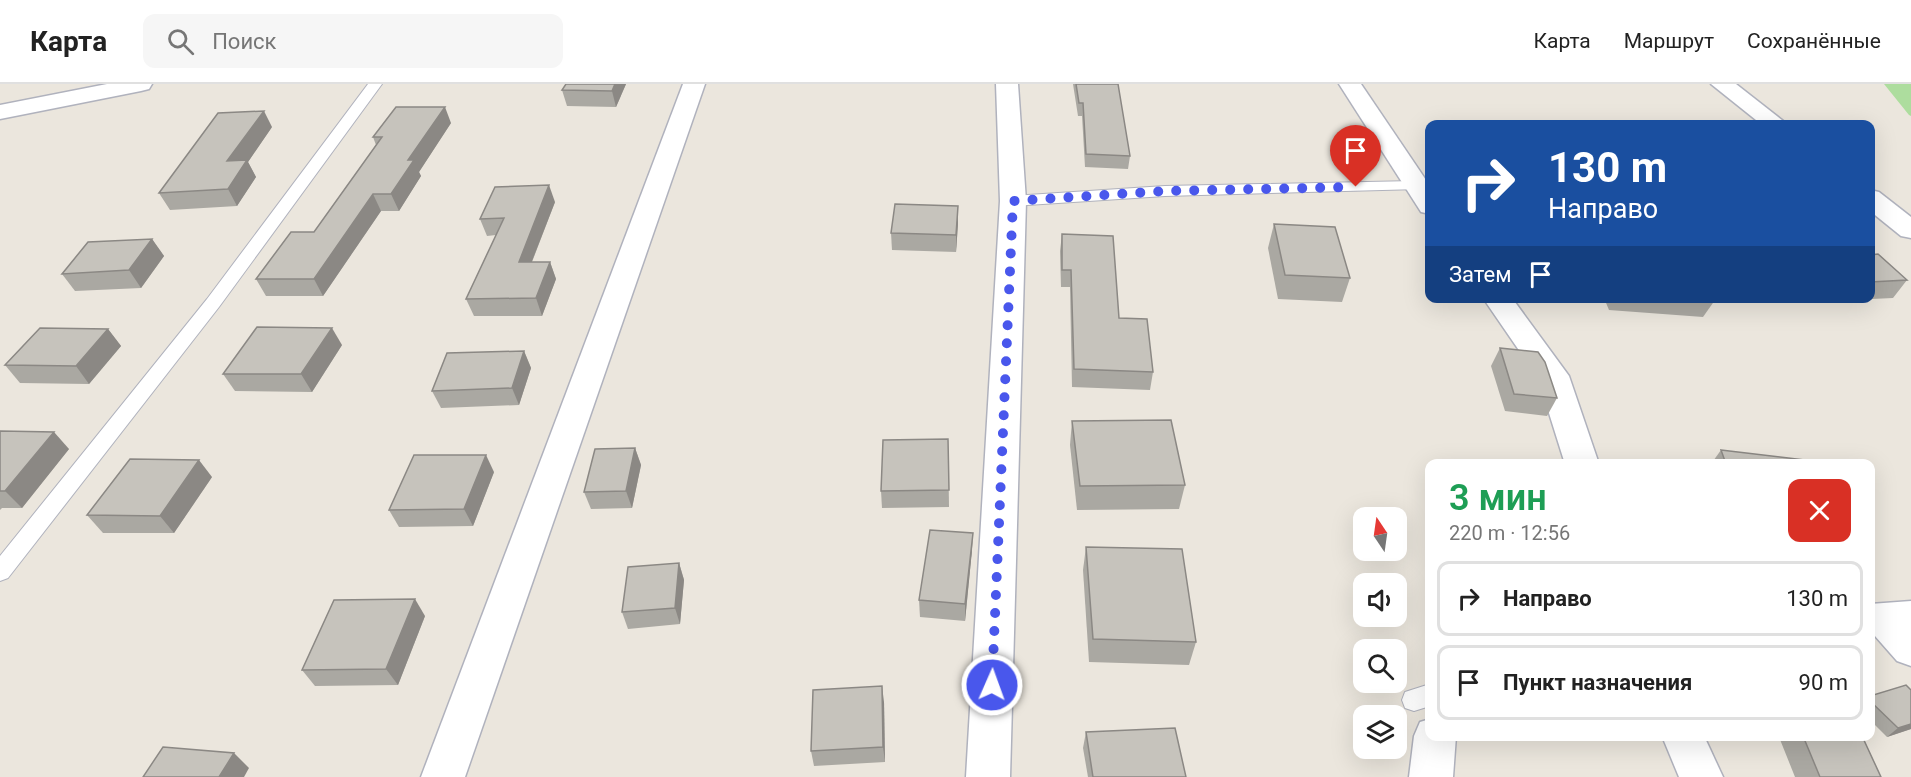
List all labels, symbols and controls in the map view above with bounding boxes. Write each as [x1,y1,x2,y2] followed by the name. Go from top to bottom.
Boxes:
[143,14,563,68] search box
[30,25,107,58] text: Карта
[164,25,197,58] icon: search
[212,29,277,54] text: Поиск
[1534,29,1591,53] text: Карта
[1624,29,1714,53] text: Маршрут
[1747,29,1881,53] text: Сохранённые
[1330,125,1381,187] pin
[1339,134,1372,167] icon: arrive
[1548,143,1667,192] text: 130 m
[1449,144,1527,222] icon: right
[1548,193,1658,225] text: Направо
[1524,258,1557,291] icon: arrive
[1449,262,1512,287] text: Затем
[1449,477,1547,519] text: 3 мин
[1788,479,1851,542] button: close
[1353,507,1407,561] north arrow
[1353,507,1407,759] map controls
[1449,521,1570,545] text: 220 m · 12:56
[1353,573,1407,627] button: sound
[1452,582,1485,615] icon: right
[1503,586,1592,611] text: Направо
[1786,586,1848,611] text: 130 m
[1353,639,1407,693] button: search
[960,653,1024,717] position arrow
[1452,666,1485,699] icon: arrive
[1503,670,1692,695] text: Пункт назначения
[1799,670,1848,695] text: 90 m
[1353,705,1407,759] button: layers

